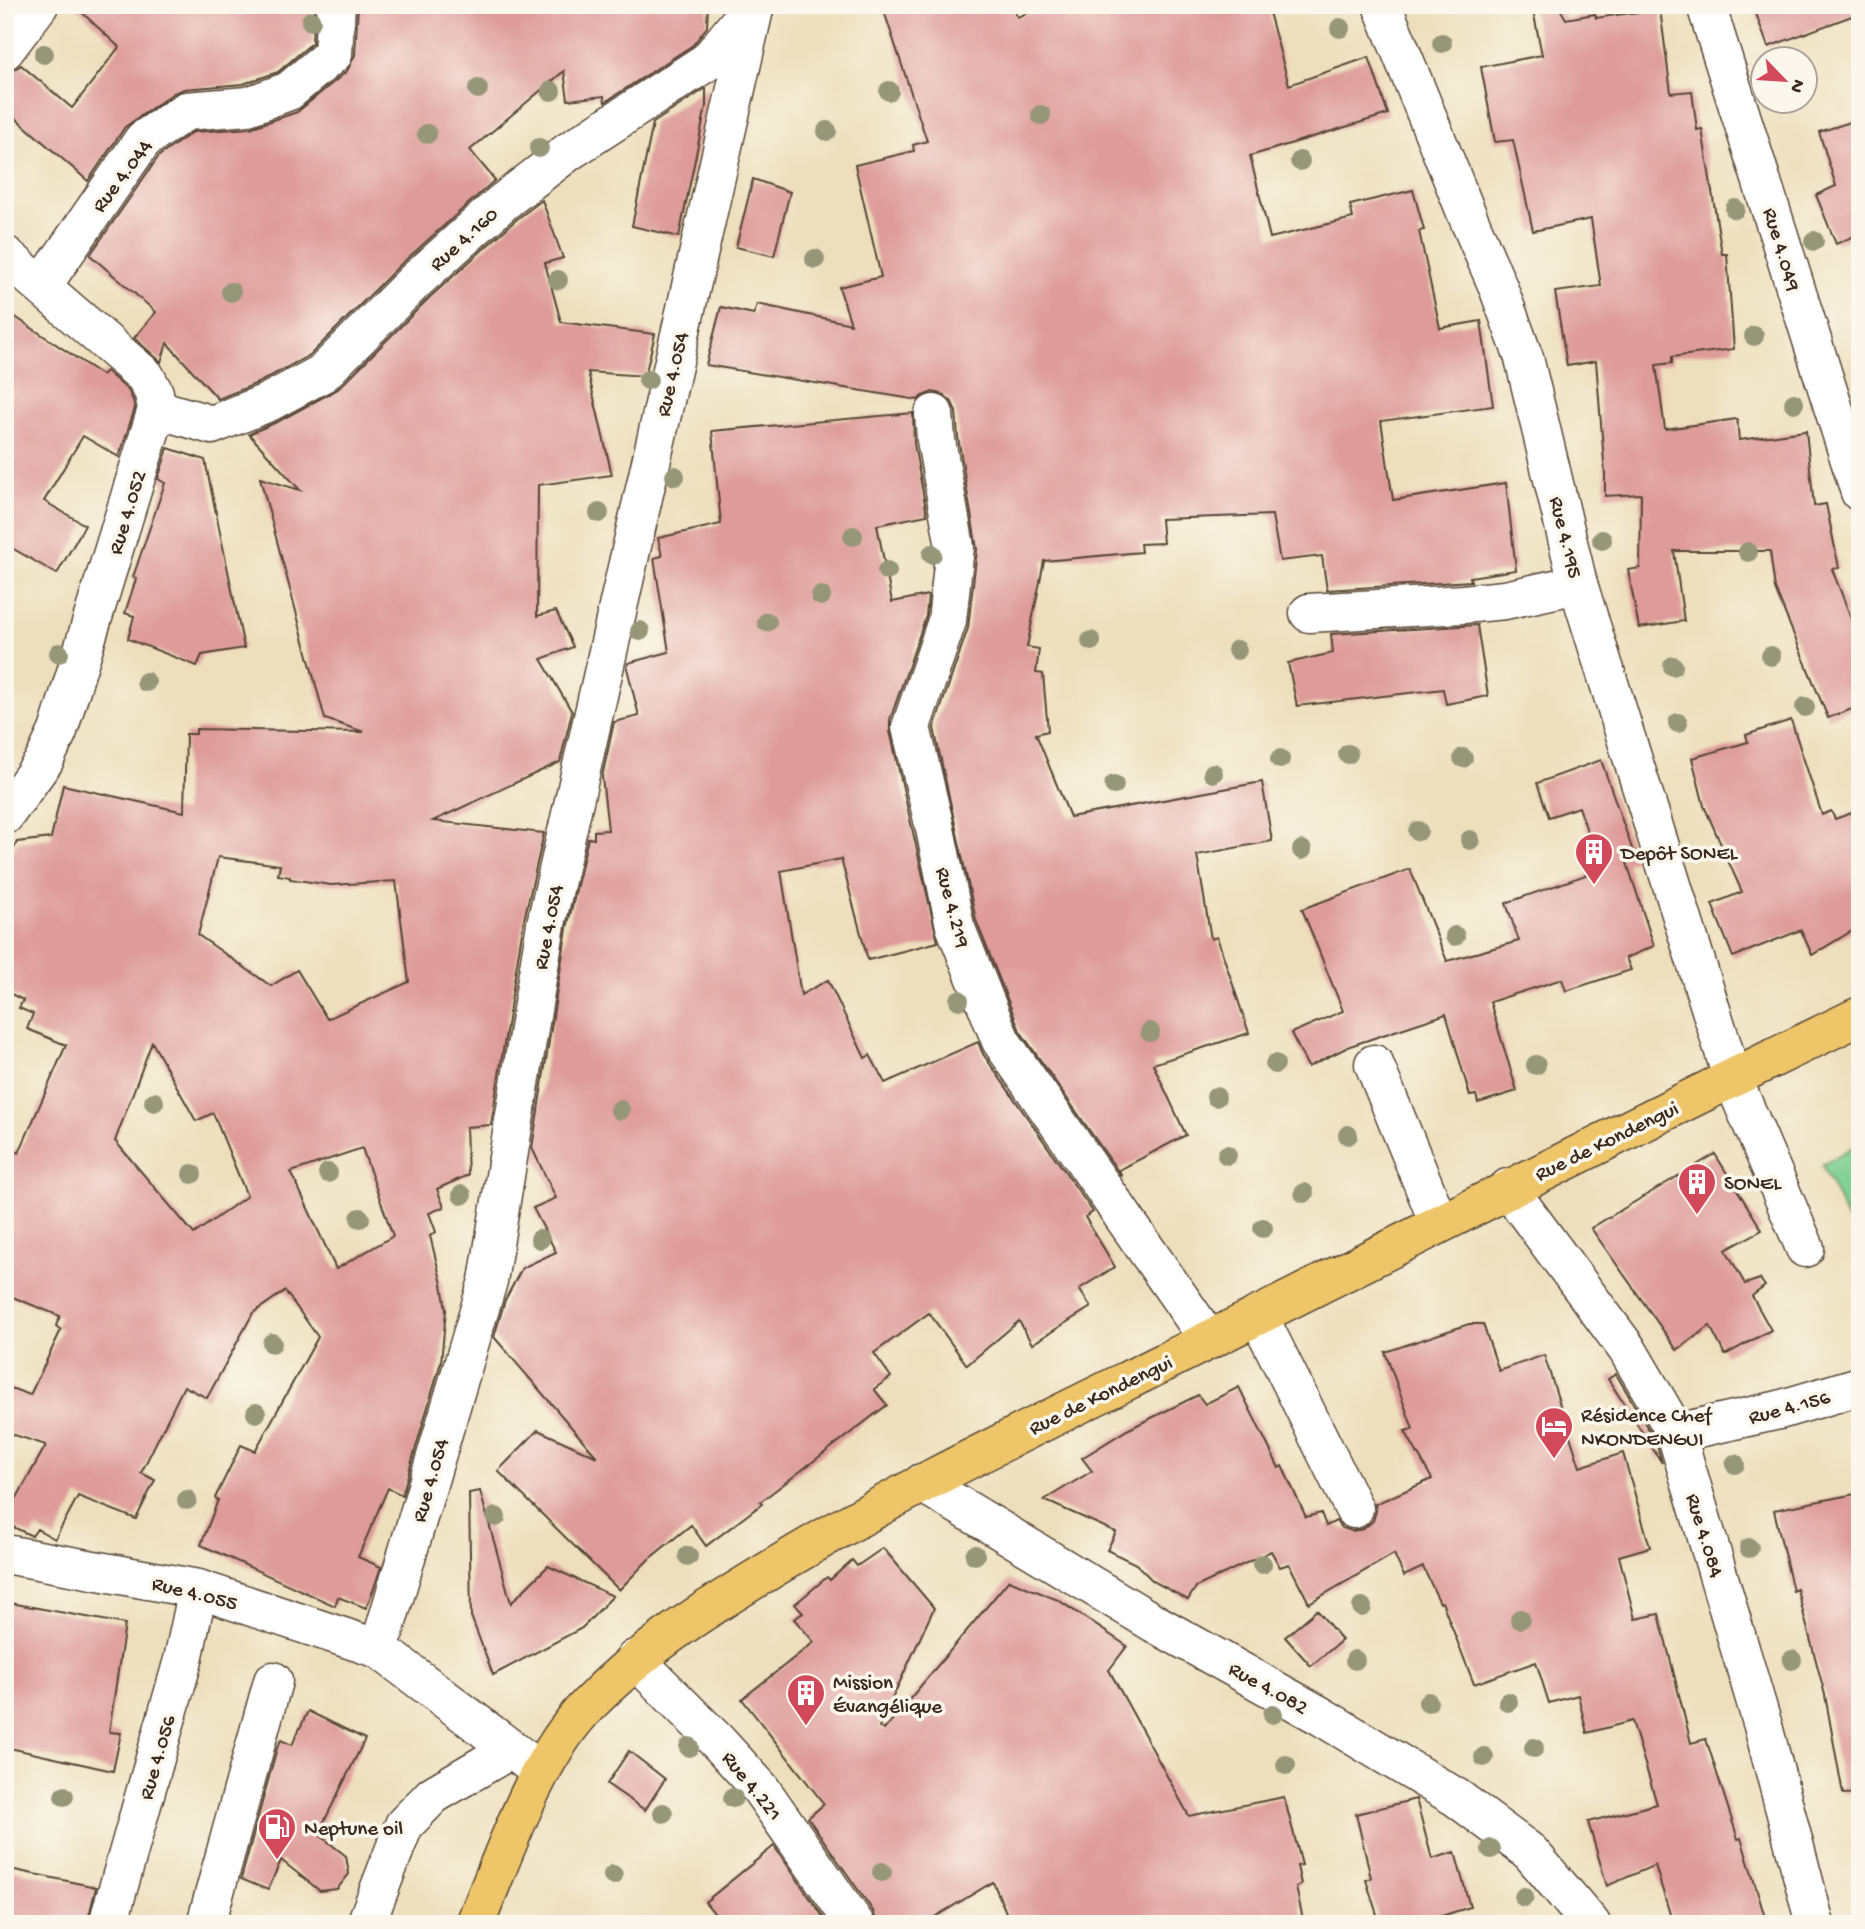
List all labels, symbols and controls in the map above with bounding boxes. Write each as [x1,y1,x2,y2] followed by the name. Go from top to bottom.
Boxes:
[1750,46,1820,116] north arrow
[1783,75,1809,96] text: N
[88,136,159,219] street label: Rue 4.044
[426,203,505,278] street label: Rue 4.160
[1755,205,1804,295] street label: Rue 4.049
[653,330,696,420] street label: Rue 4.054
[105,468,154,558] street label: Rue 4.052
[1541,494,1586,581] street label: Rue 4.195
[1573,831,1615,886] building icon: Depôt SONEL
[1619,843,1738,868] place label: Depôt SONEL
[928,865,973,951] street label: Rue 4.219
[530,883,571,972] street label: Rue 4.054
[1532,1098,1683,1189] street label: Rue de Kondengui
[1676,1161,1718,1216] building icon: SONEL
[1724,1173,1782,1198] place label: SONEL
[1026,1352,1177,1443] street label: Rue de Kondengui
[1746,1386,1834,1432] street label: Rue 4.156
[1533,1405,1575,1460] hotel icon: Résidence Chef NKONDENGUI
[1581,1405,1713,1454] place label: Résidence Chef NKONDENGUI
[408,1436,456,1526] street label: Rue 4.054
[1678,1491,1727,1581] street label: Rue 4.084
[149,1573,239,1618] street label: Rue 4.055
[1223,1658,1311,1722] street label: Rue 4.082
[785,1672,827,1727] building icon: Mission Évangélique
[833,1672,943,1721] place label: Mission Évangélique
[135,1712,183,1803] street label: Rue 4.056
[715,1747,786,1827] street label: Rue 4.221
[256,1806,298,1861] fuel station icon: Neptune oil
[304,1818,403,1843] place label: Neptune oil

